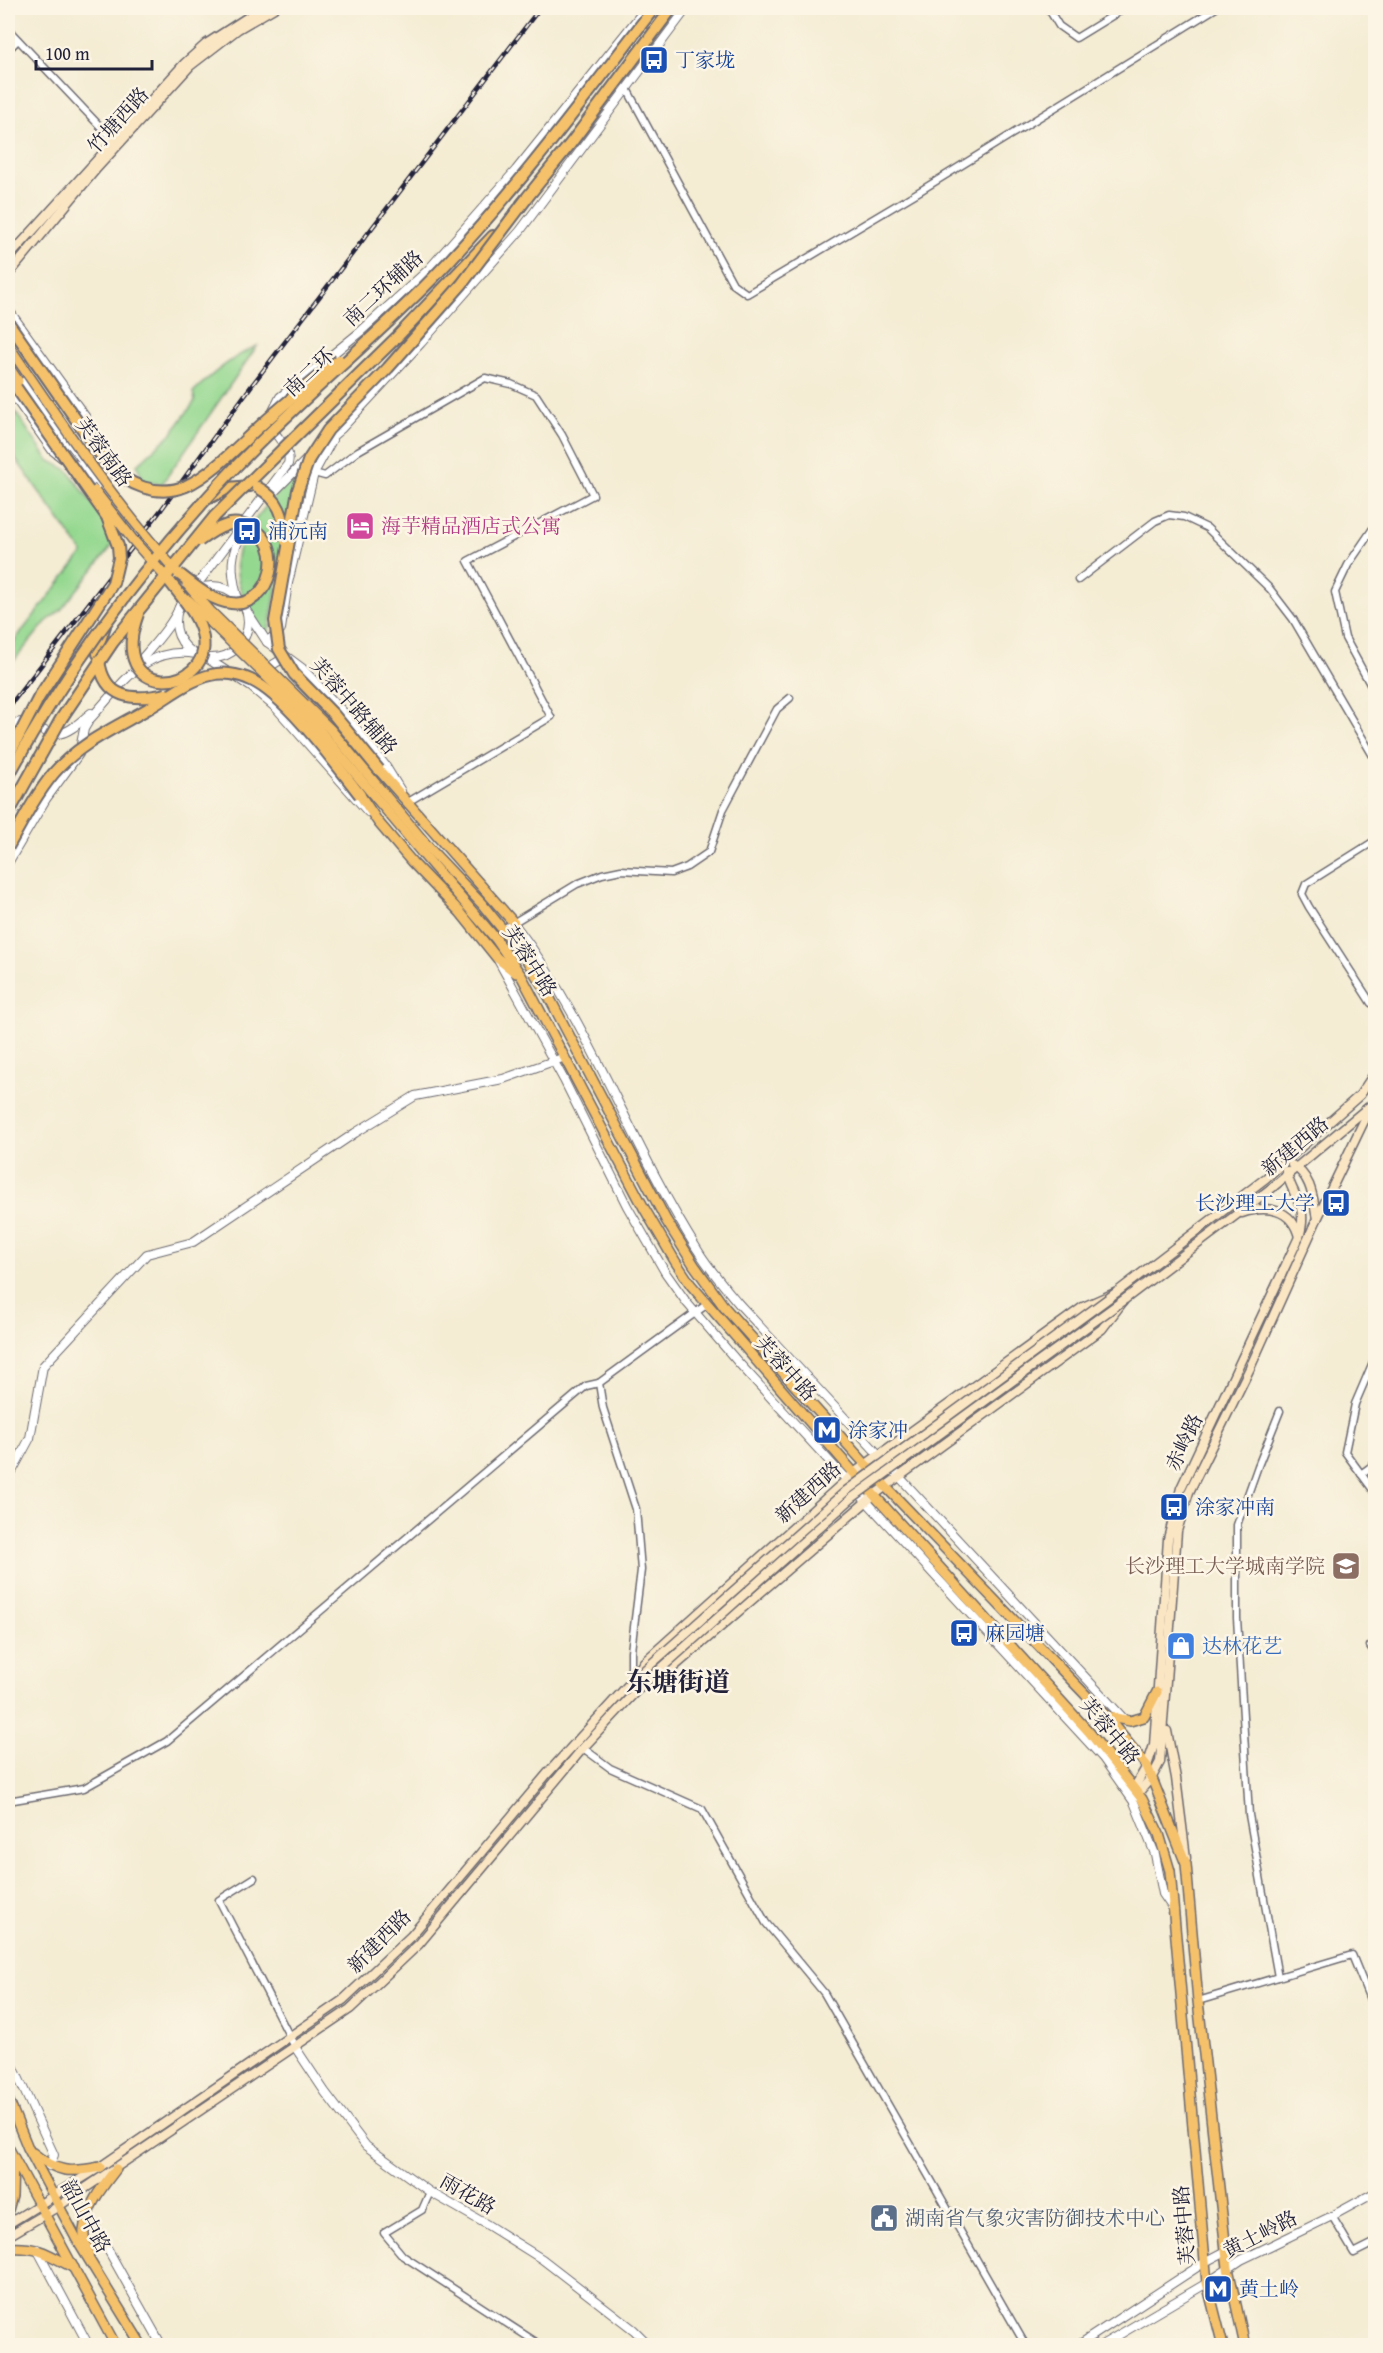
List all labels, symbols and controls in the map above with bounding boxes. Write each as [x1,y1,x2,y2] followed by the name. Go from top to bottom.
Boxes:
[36,33,152,71] scale bar
[45,40,90,67] text: 100 m
[638,44,670,76] bus stop icon: 丁家垅
[675,45,735,74] place label: 丁家垅
[80,80,155,159] street label: 竹塘西路
[336,243,429,332] street label: 南二环辅路
[277,341,340,403] street label: 南二环
[69,411,140,493] street label: 芙蓉南路
[344,510,376,542] hotel icon: 海芋精品酒店式公寓
[381,511,561,540] place label: 海芋精品酒店式公寓
[231,515,263,547] bus stop icon: 浦沅南
[268,516,328,545] place label: 浦沅南
[304,651,405,760] street label: 芙蓉中路辅路
[496,919,564,1002] street label: 芙蓉中路
[1255,1109,1335,1182] street label: 新建西路
[1320,1187,1352,1219] bus stop icon: 长沙理工大学
[1195,1188,1315,1217] place label: 长沙理工大学
[749,1328,824,1407] street label: 芙蓉中路
[1158,1408,1209,1475] street label: 赤岭路
[811,1414,843,1446] metro station icon: 涂家冲
[848,1415,908,1444] place label: 涂家冲
[768,1454,847,1529] street label: 新建西路
[1158,1491,1190,1523] bus stop icon: 涂家冲南
[1195,1492,1275,1521] place label: 涂家冲南
[1330,1550,1362,1582] school or university icon: 长沙理工大学城南学院
[1125,1551,1325,1580] place label: 长沙理工大学城南学院
[948,1617,980,1649] bus stop icon: 麻园塘
[985,1618,1045,1647] place label: 麻园塘
[1165,1630,1197,1662] shop icon: 达林花艺
[1202,1631,1282,1660] place label: 达林花艺
[626,1662,730,1701] district label: 东塘街道
[1074,1691,1147,1771] street label: 芙蓉中路
[340,1902,417,1979] street label: 新建西路
[435,2166,501,2221] street label: 雨花路
[54,2174,119,2258] street label: 韶山中路
[1166,2184,1201,2266] street label: 芙蓉中路
[868,2202,900,2234] public building icon: 湖南省气象灾害防御技术中心
[1218,2202,1302,2265] street label: 黄土岭路
[905,2203,1165,2232] place label: 湖南省气象灾害防御技术中心
[1202,2273,1234,2305] metro station icon: 黄土岭
[1239,2274,1299,2303] place label: 黄土岭

